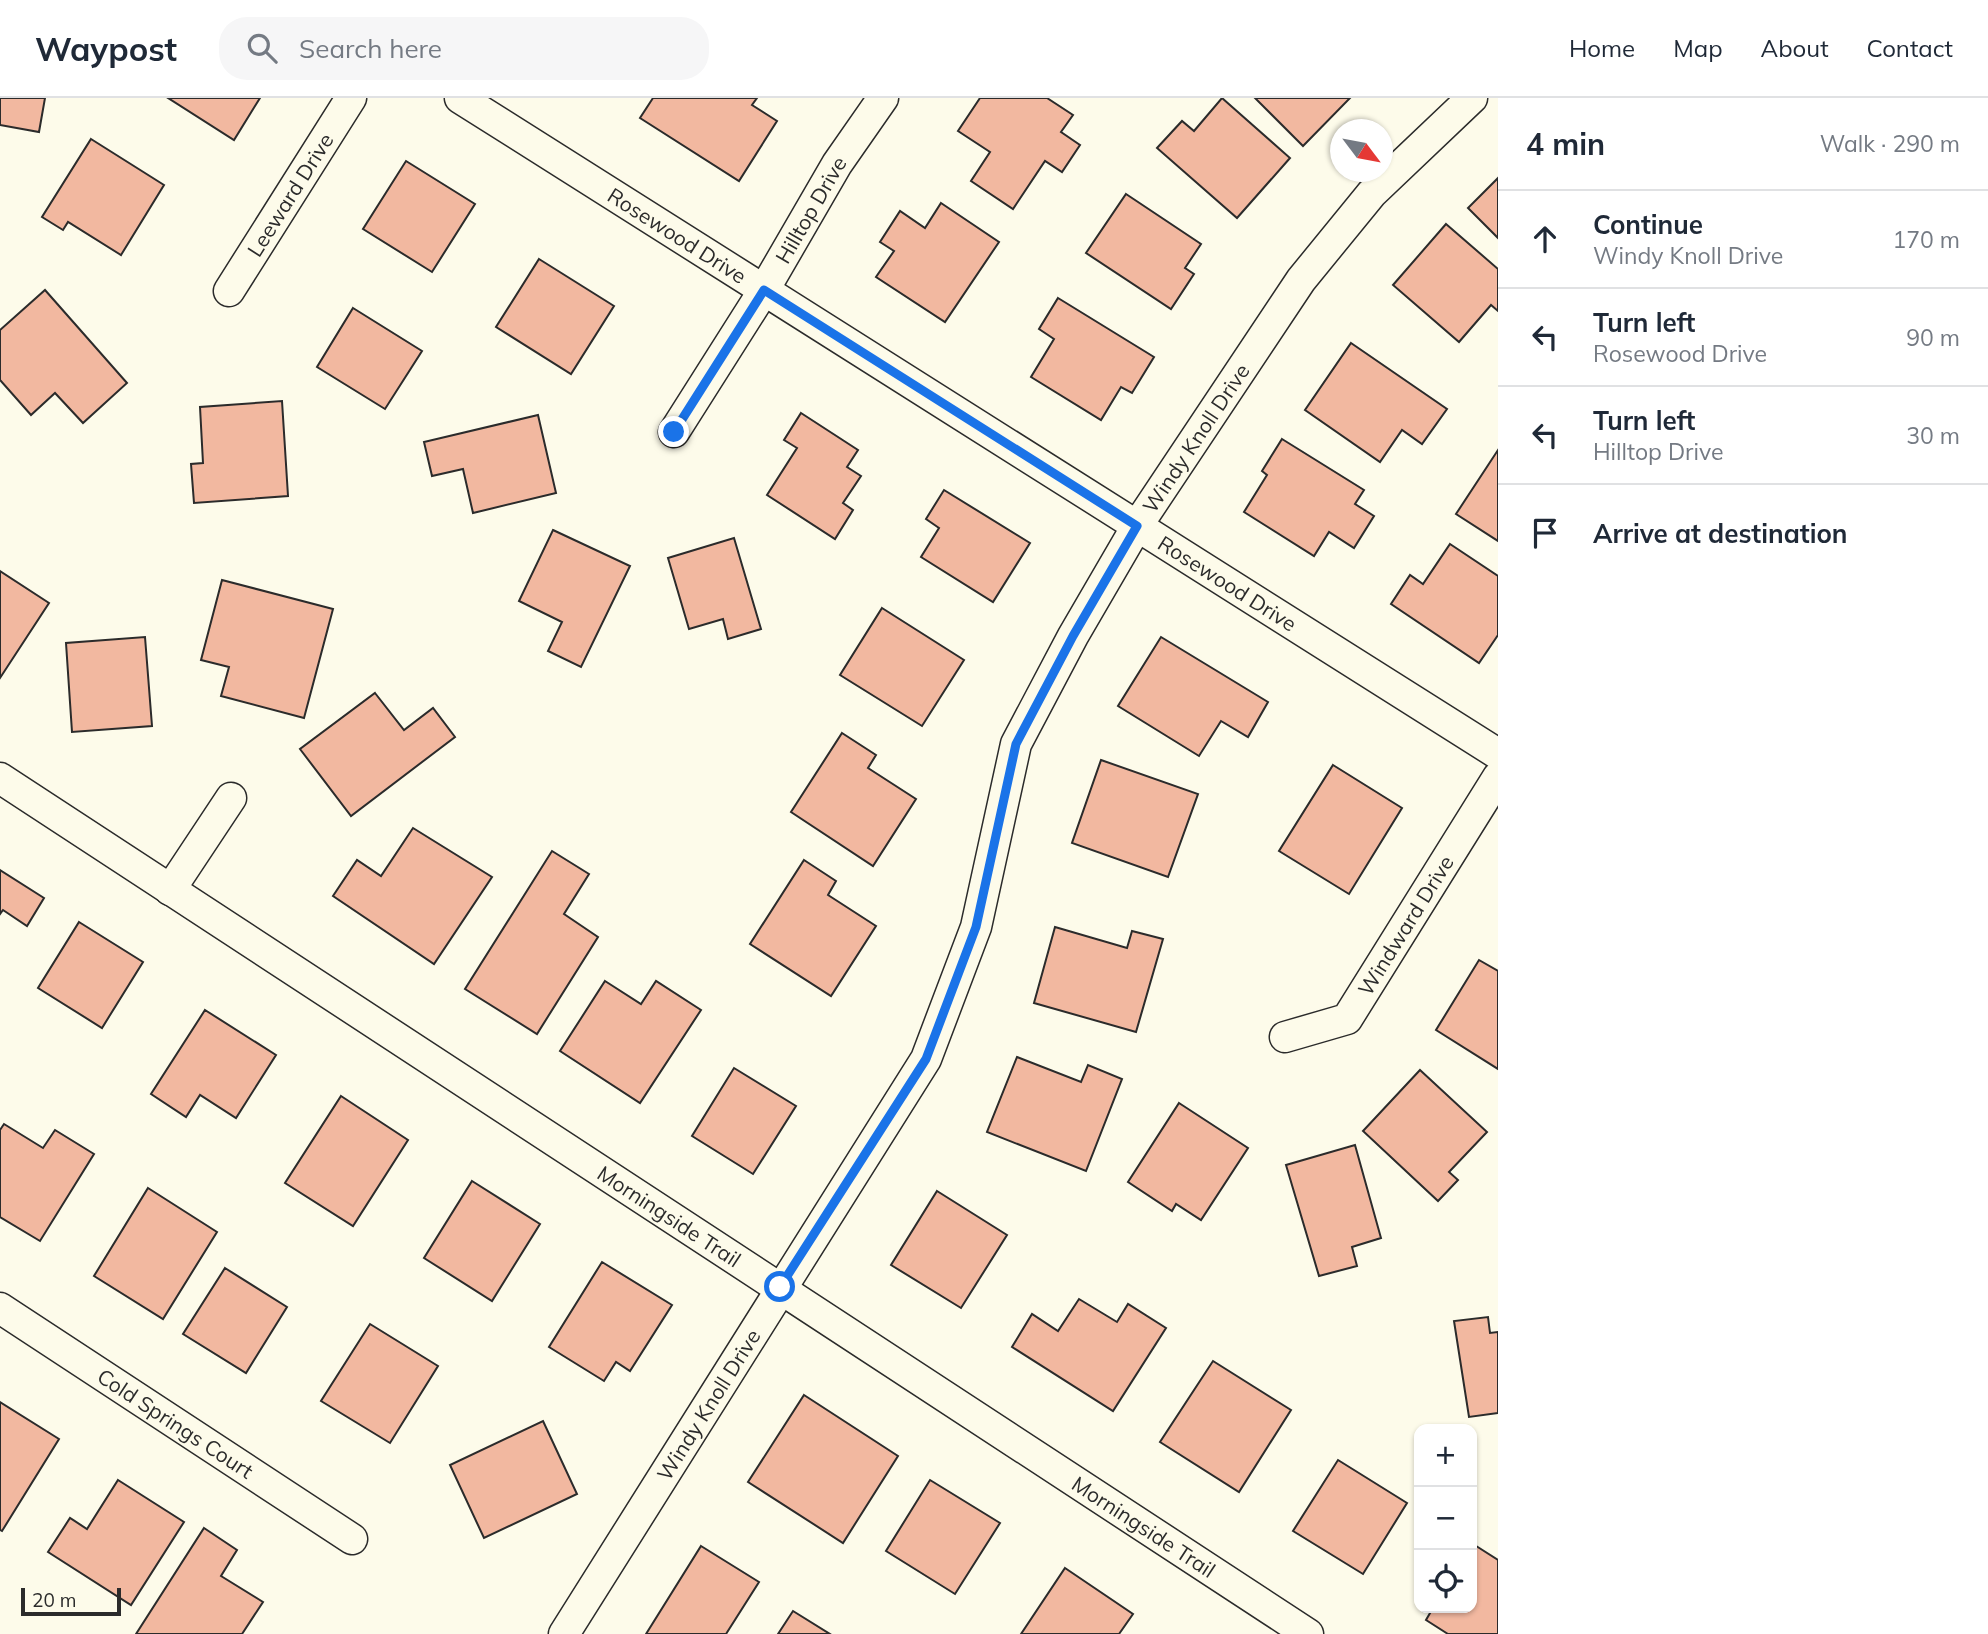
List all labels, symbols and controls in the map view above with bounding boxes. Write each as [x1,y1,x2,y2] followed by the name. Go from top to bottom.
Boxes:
[219,17,709,80] search box
[35,28,177,69] text: Waypost
[243,29,281,67] icon: search
[299,32,442,65] text: Search here
[1569,33,1635,63] text: Home
[1673,33,1723,63] text: Map
[1761,33,1829,63] text: About
[1867,33,1953,63] text: Contact
[1330,119,1393,182] north arrow
[1526,125,1605,163] text: 4 min
[241,128,339,261] street label: Leeward Drive
[1820,129,1960,158] text: Walk · 290 m
[769,151,852,268] street label: Hilltop Drive
[603,182,751,289] street label: Rosewood Drive
[1593,208,1703,241] text: Continue
[1526,220,1564,258] icon: ahead
[1892,225,1960,254] text: 170 m
[1593,241,1783,270] text: Windy Knoll Drive
[1593,306,1695,339] text: Turn left
[1526,318,1564,356] icon: left
[1906,323,1960,352] text: 90 m
[1593,339,1767,368] text: Rosewood Drive
[1137,359,1255,518] street label: Windy Knoll Drive
[1593,404,1695,437] text: Turn left
[658,416,689,447] route end
[1526,416,1564,454] icon: left
[1906,421,1960,450] text: 30 m
[1593,437,1723,466] text: Hilltop Drive
[1526,514,1564,552] icon: arrive
[1593,517,1848,550] text: Arrive at destination
[1153,530,1302,637] street label: Rosewood Drive
[1352,850,1459,1000] street label: Windward Drive
[593,1160,746,1272] street label: Morningside Trail
[764,1271,795,1302] route start
[651,1324,766,1485] street label: Windy Knoll Drive
[93,1363,258,1484] street label: Cold Springs Court
[1414,1424,1477,1613] map controls
[1414,1424,1477,1487] button: +
[1067,1470,1220,1583] street label: Morningside Trail
[1414,1487,1477,1550] button: −
[1414,1550,1477,1613] button: locate
[21,1585,121,1617] scale bar
[32,1588,76,1612] text: 20 m

